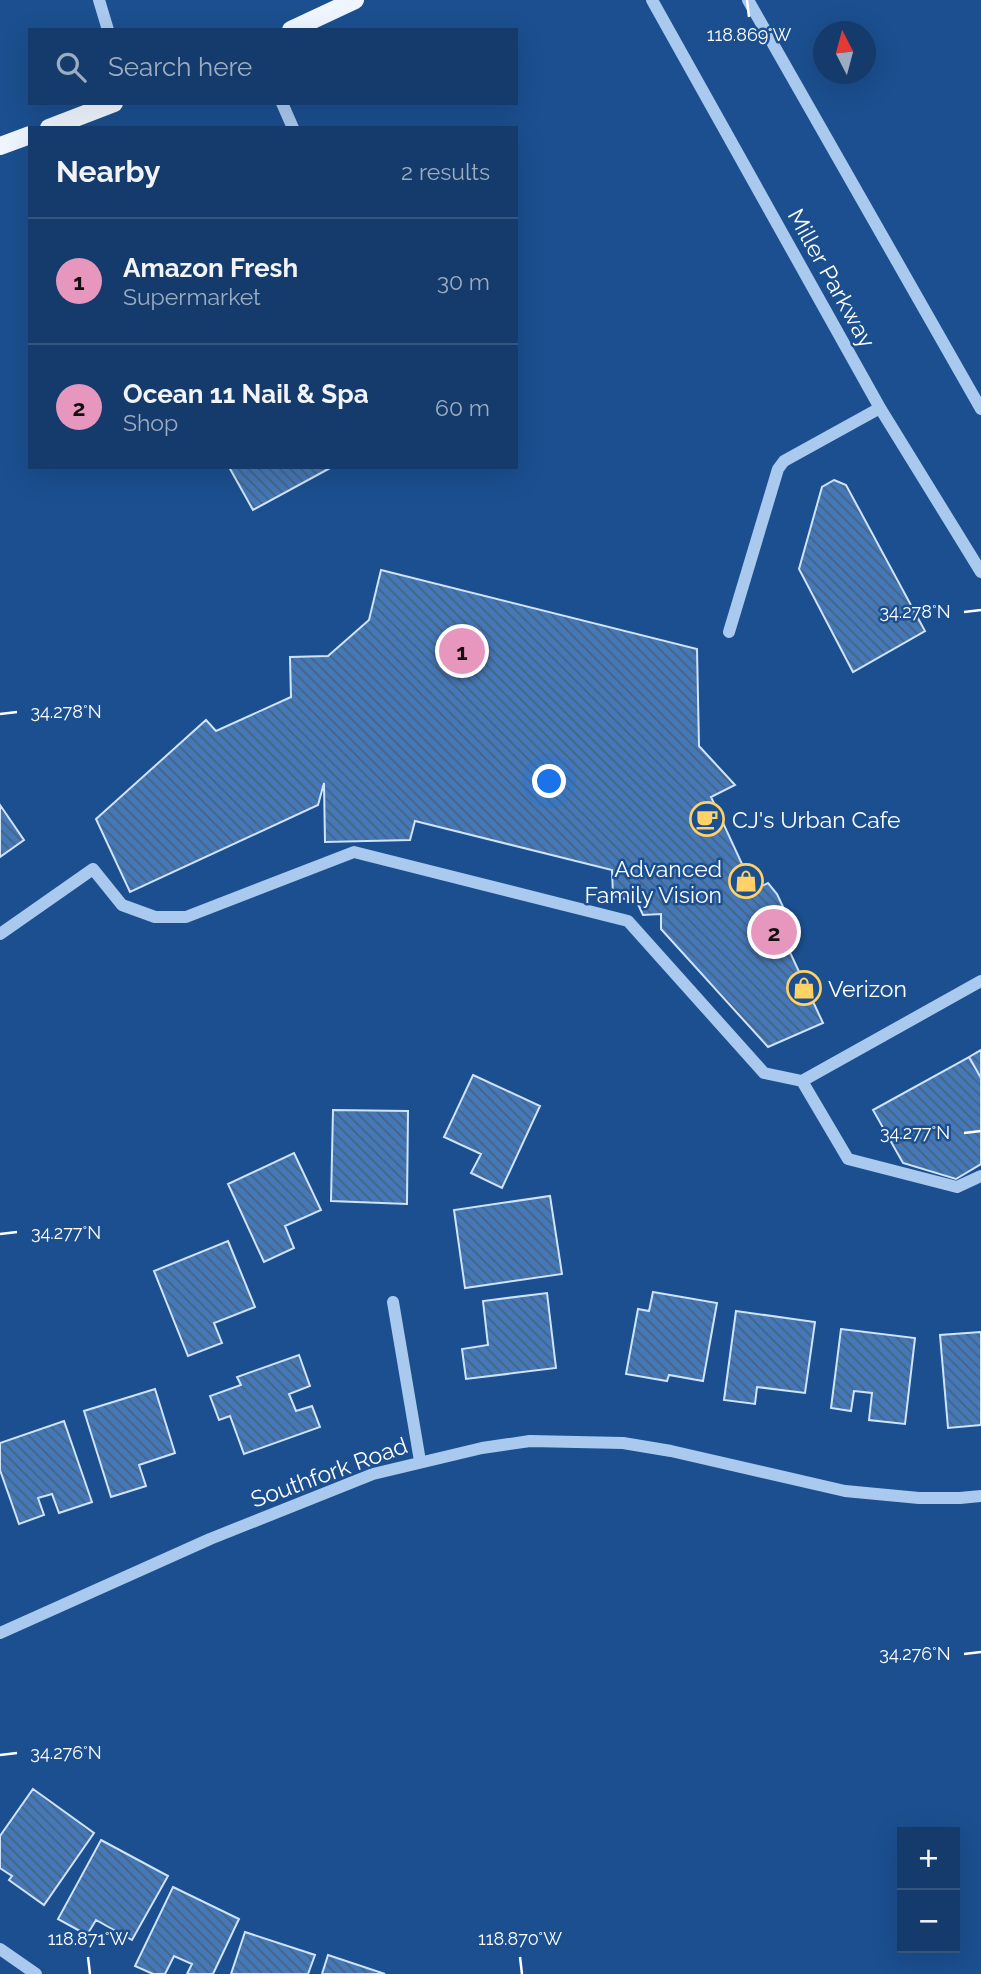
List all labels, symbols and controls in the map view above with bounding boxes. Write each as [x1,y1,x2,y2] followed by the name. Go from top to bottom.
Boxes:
[813,21,876,84] north arrow
[707,24,791,45] text: 118.869°W
[28,28,518,105] search box
[52,48,90,86] icon: search
[108,52,252,82] text: Search here
[56,154,160,189] text: Nearby
[401,158,490,185] text: 2 results
[783,204,881,352] street label: Miller Parkway
[123,253,298,283] text: Amazon Fresh
[73,268,85,295] text: 1
[437,268,490,295] text: 30 m
[123,283,261,310] text: Supermarket
[123,379,369,409] text: Ocean 11 Nail & Spa
[73,394,85,421] text: 2
[435,394,490,421] text: 60 m
[123,409,178,436] text: Shop
[879,601,951,622] text: 34.278°N
[439,625,485,677] pin: 1
[30,701,102,722] text: 34.278°N
[532,764,566,798] your location
[688,800,726,838] cafe icon: CJ's Urban Cafe
[732,806,900,833] place label: CJ's Urban Cafe
[585,855,722,908] place label: Advanced Family Vision
[727,862,765,900] shop icon: Advanced Family Vision
[751,906,797,958] pin: 2
[785,969,823,1007] shop icon: Verizon
[828,975,907,1002] place label: Verizon
[880,1122,950,1143] text: 34.277°N
[31,1222,101,1243] text: 34.277°N
[247,1431,411,1513] street label: Southfork Road
[879,1643,951,1664] text: 34.276°N
[30,1742,102,1763] text: 34.276°N
[897,1827,960,1953] map controls
[897,1827,960,1890] button: +
[897,1890,960,1953] button: −
[48,1928,129,1949] text: 118.871°W
[478,1928,562,1949] text: 118.870°W

